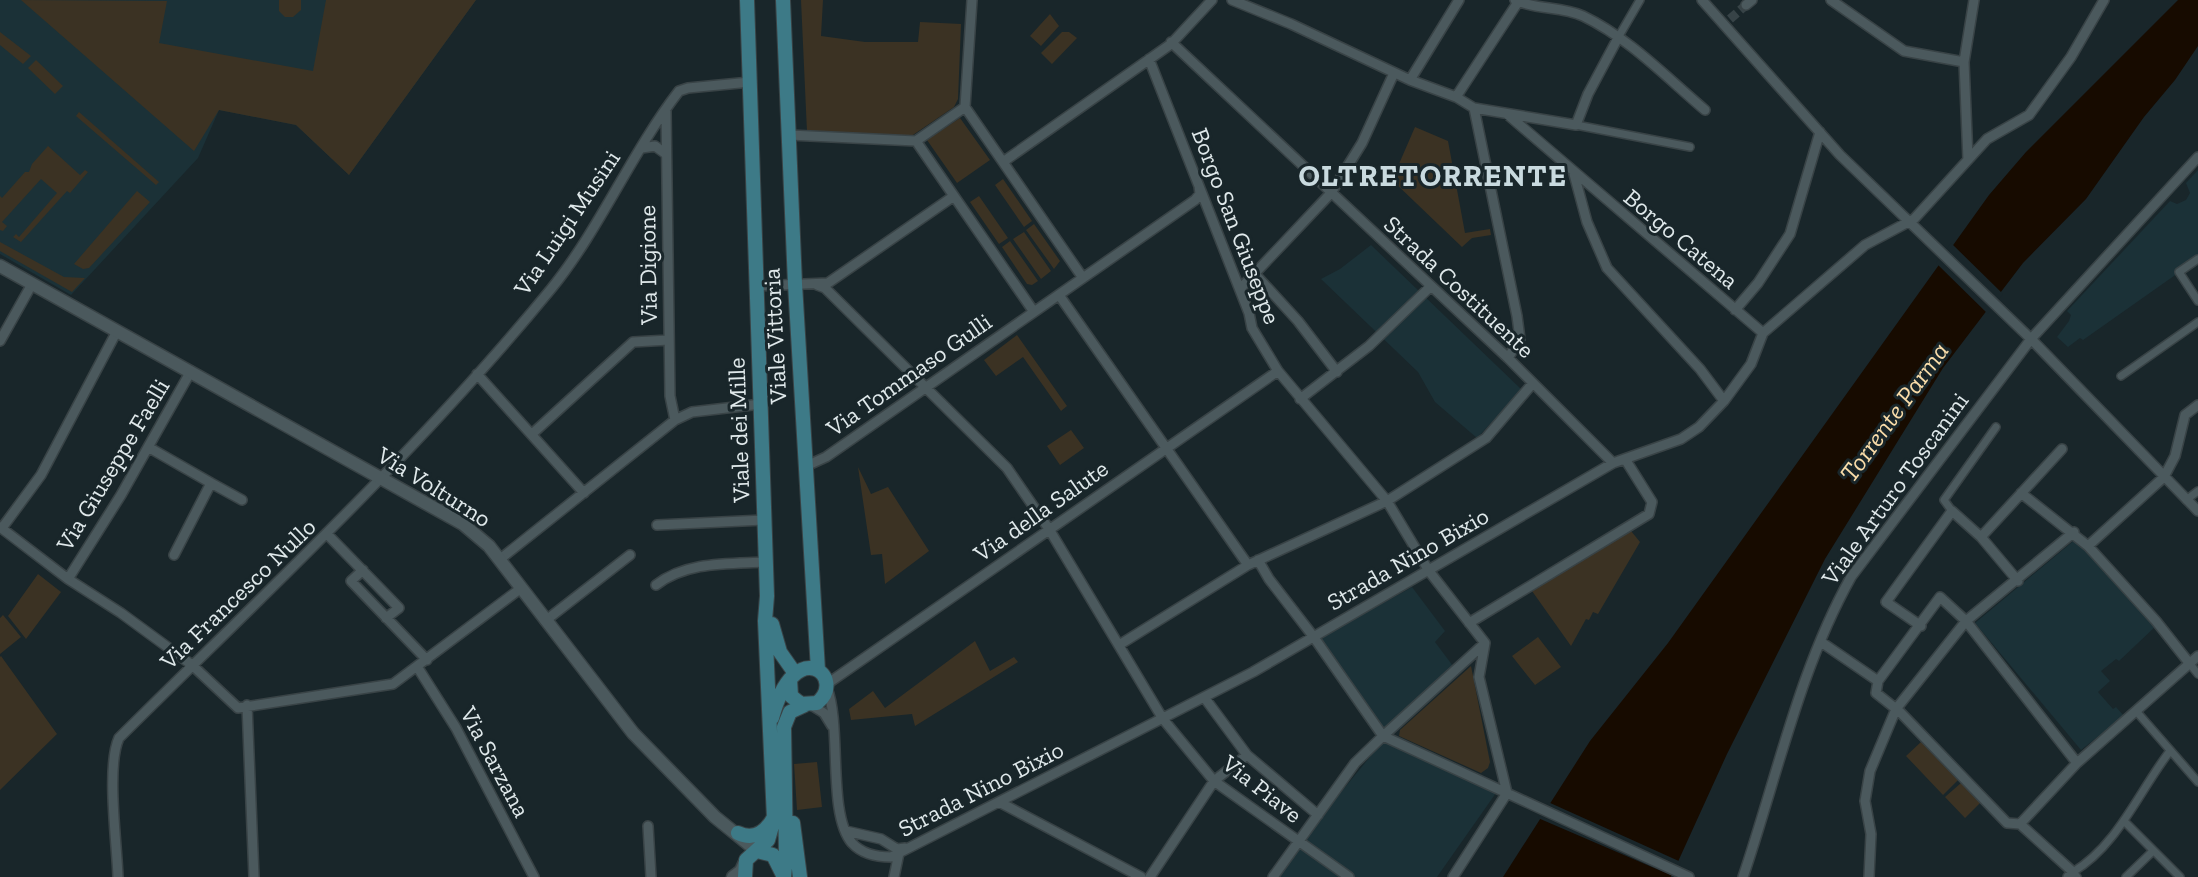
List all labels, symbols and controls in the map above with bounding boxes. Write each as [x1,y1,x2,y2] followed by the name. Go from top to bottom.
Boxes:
[1186,124,1287,328] street label: Borgo San Giuseppe
[507,144,626,302] street label: Via Luigi Musini
[1298,158,1568,194] district label: OLTRETORRENTE
[1618,182,1745,295] street label: Borgo Catena
[632,205,663,326] street label: Via Digione
[1378,209,1541,364] street label: Strada Costituente
[756,267,793,406] street label: Viale Vittoria
[820,307,997,443] street label: Via Tommaso Gulli
[1833,336,1955,488] water label: Torrente Parma
[721,357,756,504] street label: Viale dei Mille
[49,373,176,557] street label: Via Giuseppe Faelli
[1814,387,1974,591] street label: Viale Arturo Toscanini
[371,440,497,533] street label: Via Volturno
[967,454,1114,568] street label: Via della Salute
[1322,501,1494,617] street label: Strada Nino Bixio
[153,512,322,676] street label: Via Francesco Nullo
[454,700,537,823] street label: Via Sarzana
[893,734,1068,843] street label: Strada Nino Bixio
[1216,748,1308,829] street label: Via Piave

